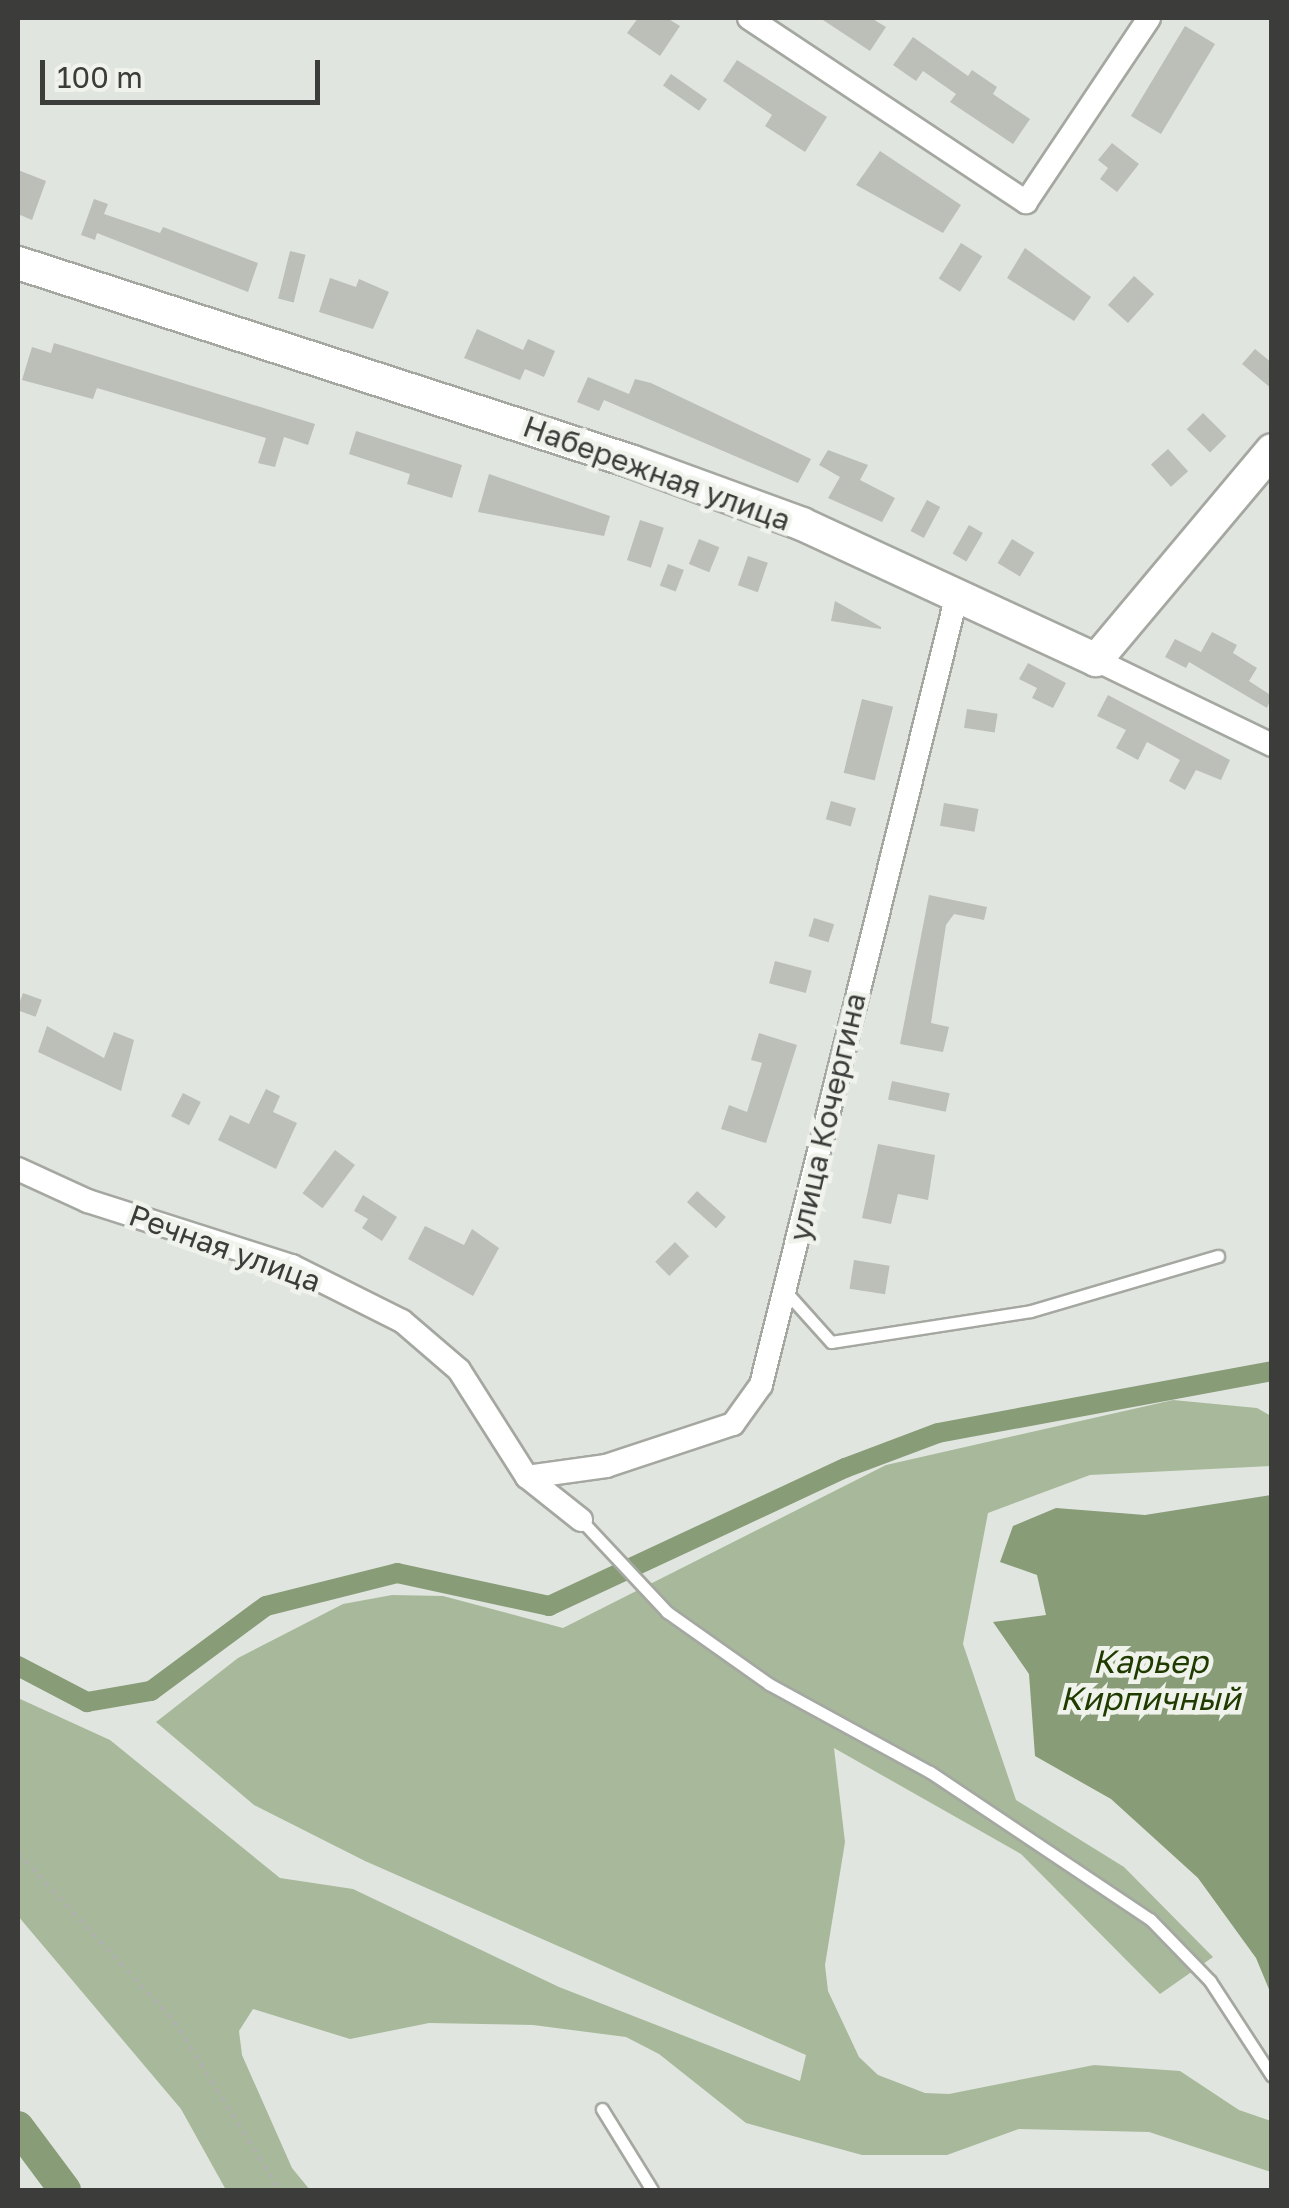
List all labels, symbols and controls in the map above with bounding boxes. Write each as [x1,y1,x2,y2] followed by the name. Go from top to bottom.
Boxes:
[45,40,325,102] scale bar
[57,59,143,95] text: 100 m
[518,408,796,538] street label: Набережная улица
[781,989,873,1245] street label: улица Кочергина
[124,1197,326,1299] street label: Речная улица
[1060,1643,1240,1718] water label: Карьер Кирпичный

